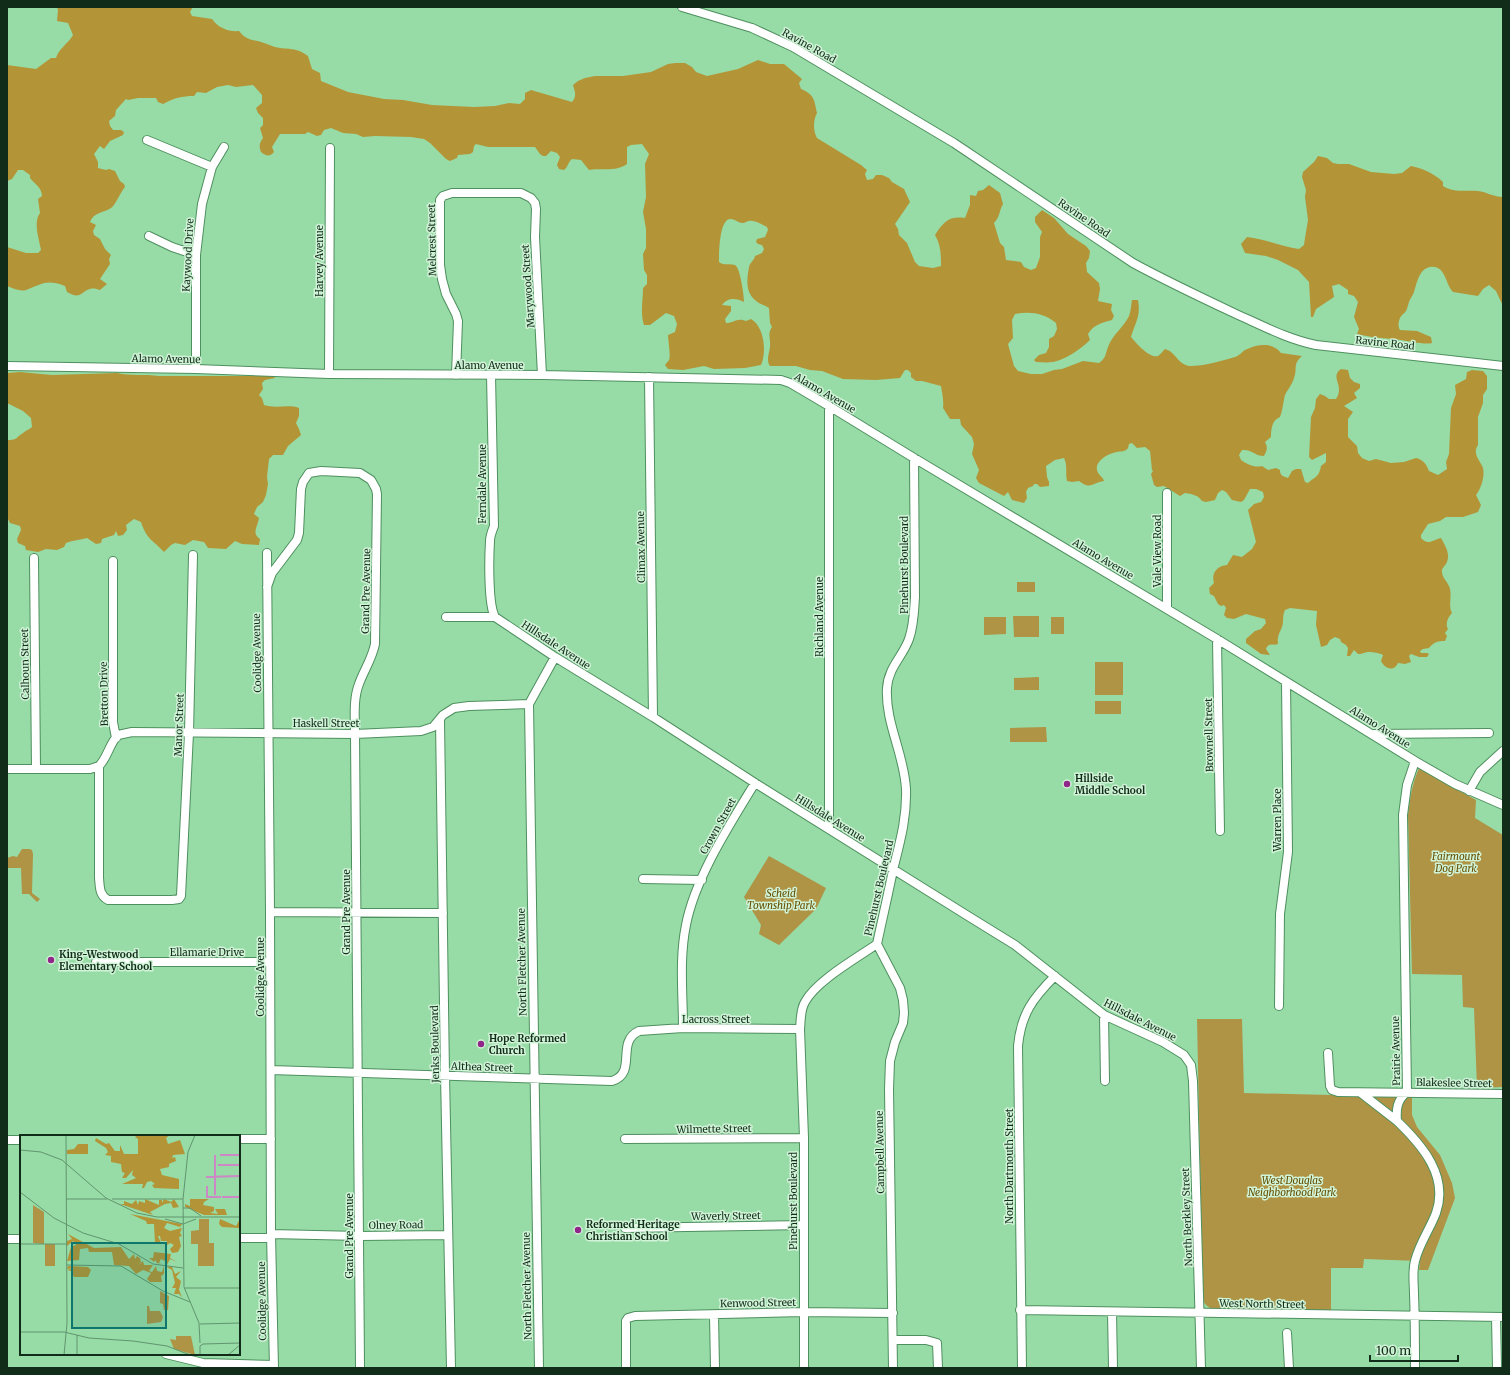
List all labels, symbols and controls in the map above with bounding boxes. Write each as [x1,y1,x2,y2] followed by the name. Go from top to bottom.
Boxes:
[780,26,838,66] street label: Ravine Road
[1056,196,1112,240] street label: Ravine Road
[425,204,439,276] street label: Melcrest Street
[180,218,196,292] street label: Kaywood Drive
[313,225,326,297] street label: Harvey Avenue
[519,244,537,328] street label: Marywood Street
[1355,333,1415,353] street label: Ravine Road
[130,352,201,366] street label: Alamo Avenue
[454,359,523,372] street label: Alamo Avenue
[791,370,858,416] street label: Alamo Avenue
[476,444,489,524] street label: Ferndale Avenue
[634,511,648,583] street label: Climax Avenue
[1151,515,1164,588] street label: Vale View Road
[898,516,911,614] street label: Pinehurst Boulevard
[1069,535,1136,582] street label: Alamo Avenue
[359,548,373,634] street label: Grand Pre Avenue
[813,577,826,657] street label: Richland Avenue
[250,613,264,693] street label: Coolidge Avenue
[519,618,593,672] street label: Hillsdale Avenue
[18,628,32,700] street label: Calhoun Street
[97,662,111,726] street label: Bretton Drive
[171,693,187,757] street label: Manor Street
[1202,698,1216,772] street label: Brownell Street
[1347,703,1413,751] street label: Alamo Avenue
[293,717,359,730] street label: Haskell Street
[1075,772,1146,797] place label: Hillside Middle School
[1062,779,1072,789] marker: Hillside Middle School
[1271,789,1284,852] street label: Warren Place
[793,791,867,845] street label: Hillsdale Avenue
[697,795,739,857] street label: Crown Street
[862,839,896,937] street label: Pinehurst Boulevard
[1431,850,1480,875] park label: Fairmount Dog Park
[340,869,353,955] street label: Grand Pre Avenue
[747,887,815,912] park label: Scheid Township Park
[515,908,529,1016] street label: North Fletcher Avenue
[254,937,267,1017] street label: Coolidge Avenue
[170,946,244,959] street label: Ellamarie Drive
[59,948,153,973] place label: King-Westwood Elementary School
[46,955,56,965] marker: King-Westwood Elementary School
[1102,996,1178,1044] street label: Hillsdale Avenue
[428,1005,442,1084] street label: Jenks Boulevard
[682,1013,750,1026] street label: Lacross Street
[1389,1016,1403,1086] street label: Prairie Avenue
[489,1032,566,1057] place label: Hope Reformed Church
[476,1039,486,1049] marker: Hope Reformed Church
[450,1059,513,1075] street label: Althea Street
[1416,1076,1492,1090] street label: Blakeslee Street
[1003,1108,1016,1224] street label: North Dartmouth Street
[873,1110,887,1194] street label: Campbell Avenue
[675,1122,752,1136] street label: Wilmette Street
[20,1135,240,1355] inset map
[787,1152,800,1250] street label: Pinehurst Boulevard
[1179,1167,1195,1267] street label: North Berkley Street
[1248,1174,1337,1199] park label: West Douglas Neighborhood Park
[343,1193,356,1279] street label: Grand Pre Avenue
[690,1209,761,1223] street label: Waverly Street
[369,1218,423,1232] street label: Olney Road
[586,1218,680,1243] place label: Reformed Heritage Christian School
[573,1225,583,1235] marker: Reformed Heritage Christian School
[520,1232,534,1340] street label: North Fletcher Avenue
[255,1261,269,1341] street label: Coolidge Avenue
[720,1296,796,1310] street label: Kenwood Street
[1218,1297,1305,1311] street label: West North Street
[1370,1337,1458,1363] scale bar
[1376,1343,1411,1358] text: 100 m

